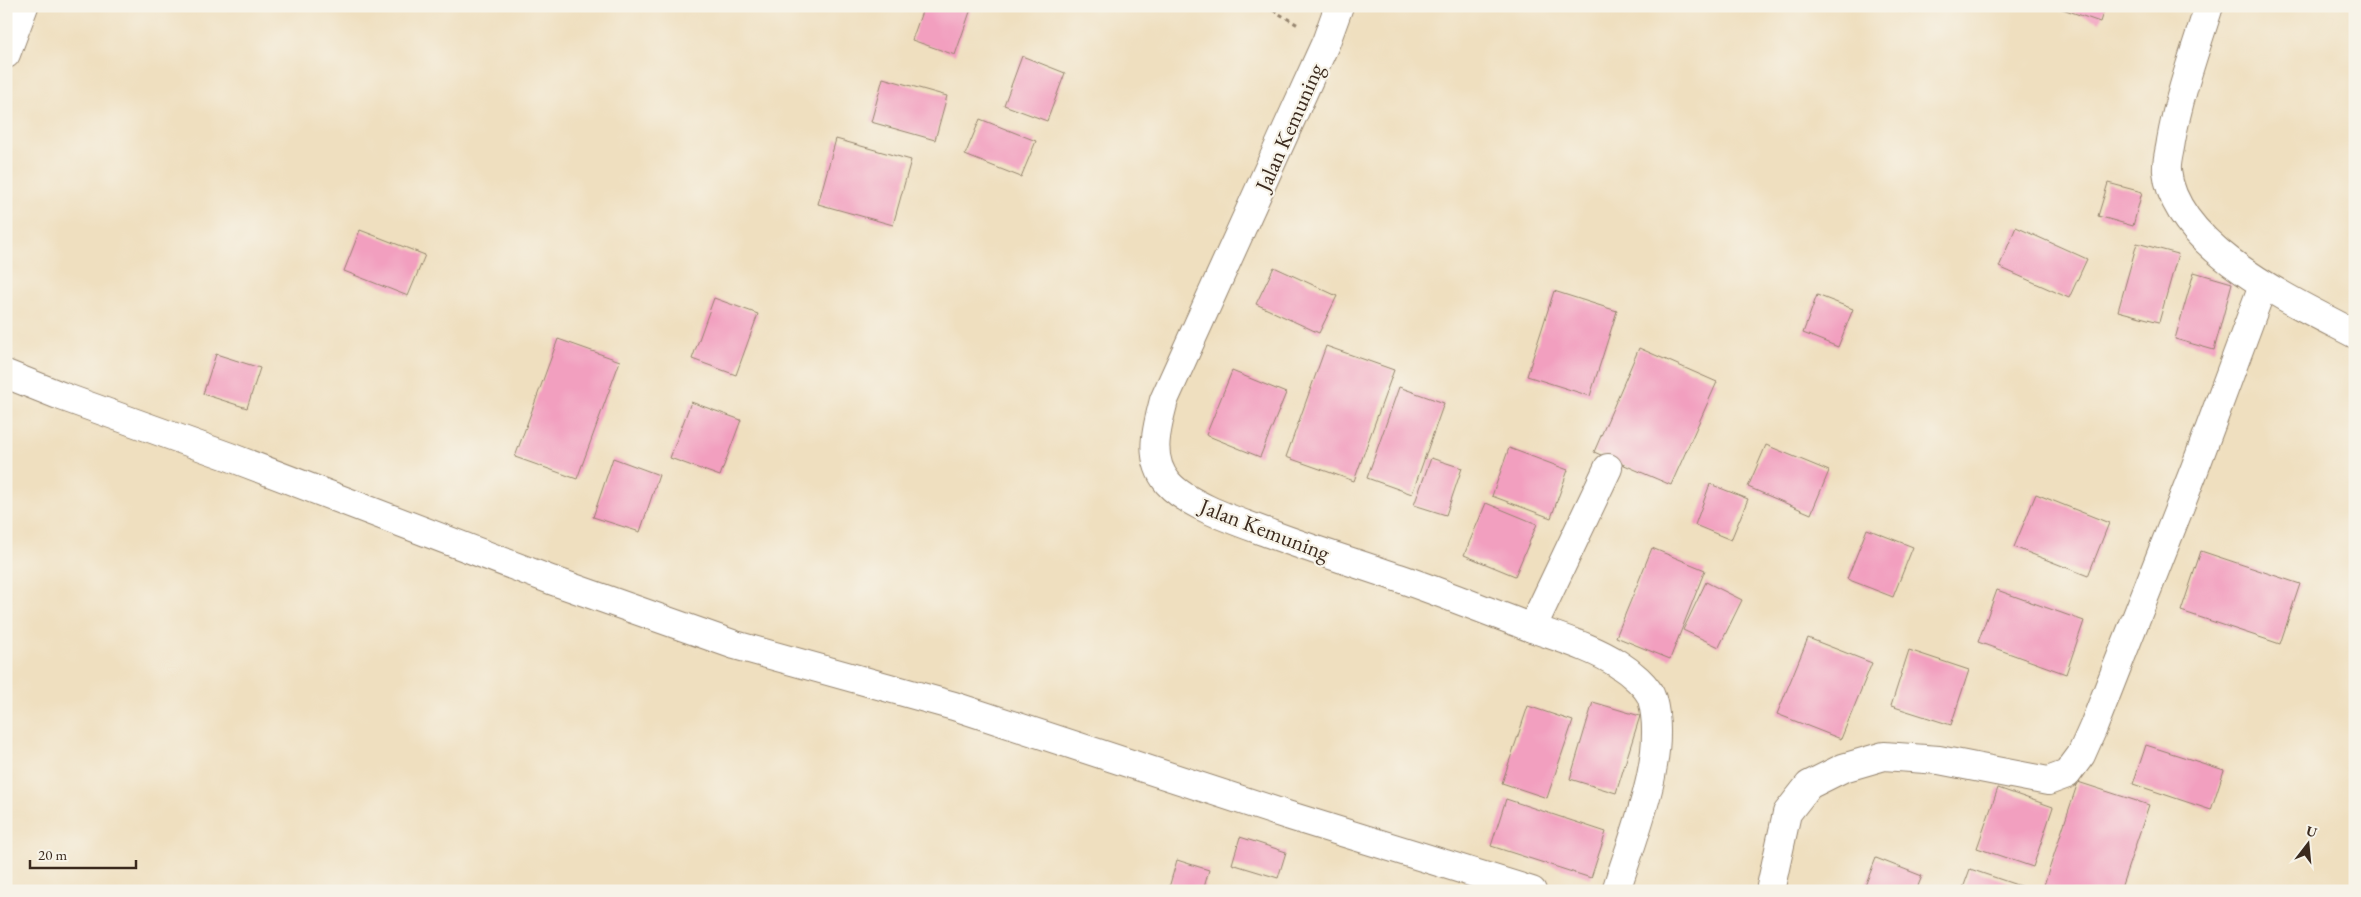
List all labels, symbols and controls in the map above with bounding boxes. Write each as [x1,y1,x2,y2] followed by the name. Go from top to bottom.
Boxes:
[1248,58,1331,197] street label: Jalan Kemuning
[1194,491,1334,568] street label: Jalan Kemuning
[2284,820,2334,870] north arrow
[2304,821,2320,842] text: U
[30,837,136,869] scale bar
[38,845,67,864] text: 20 m

